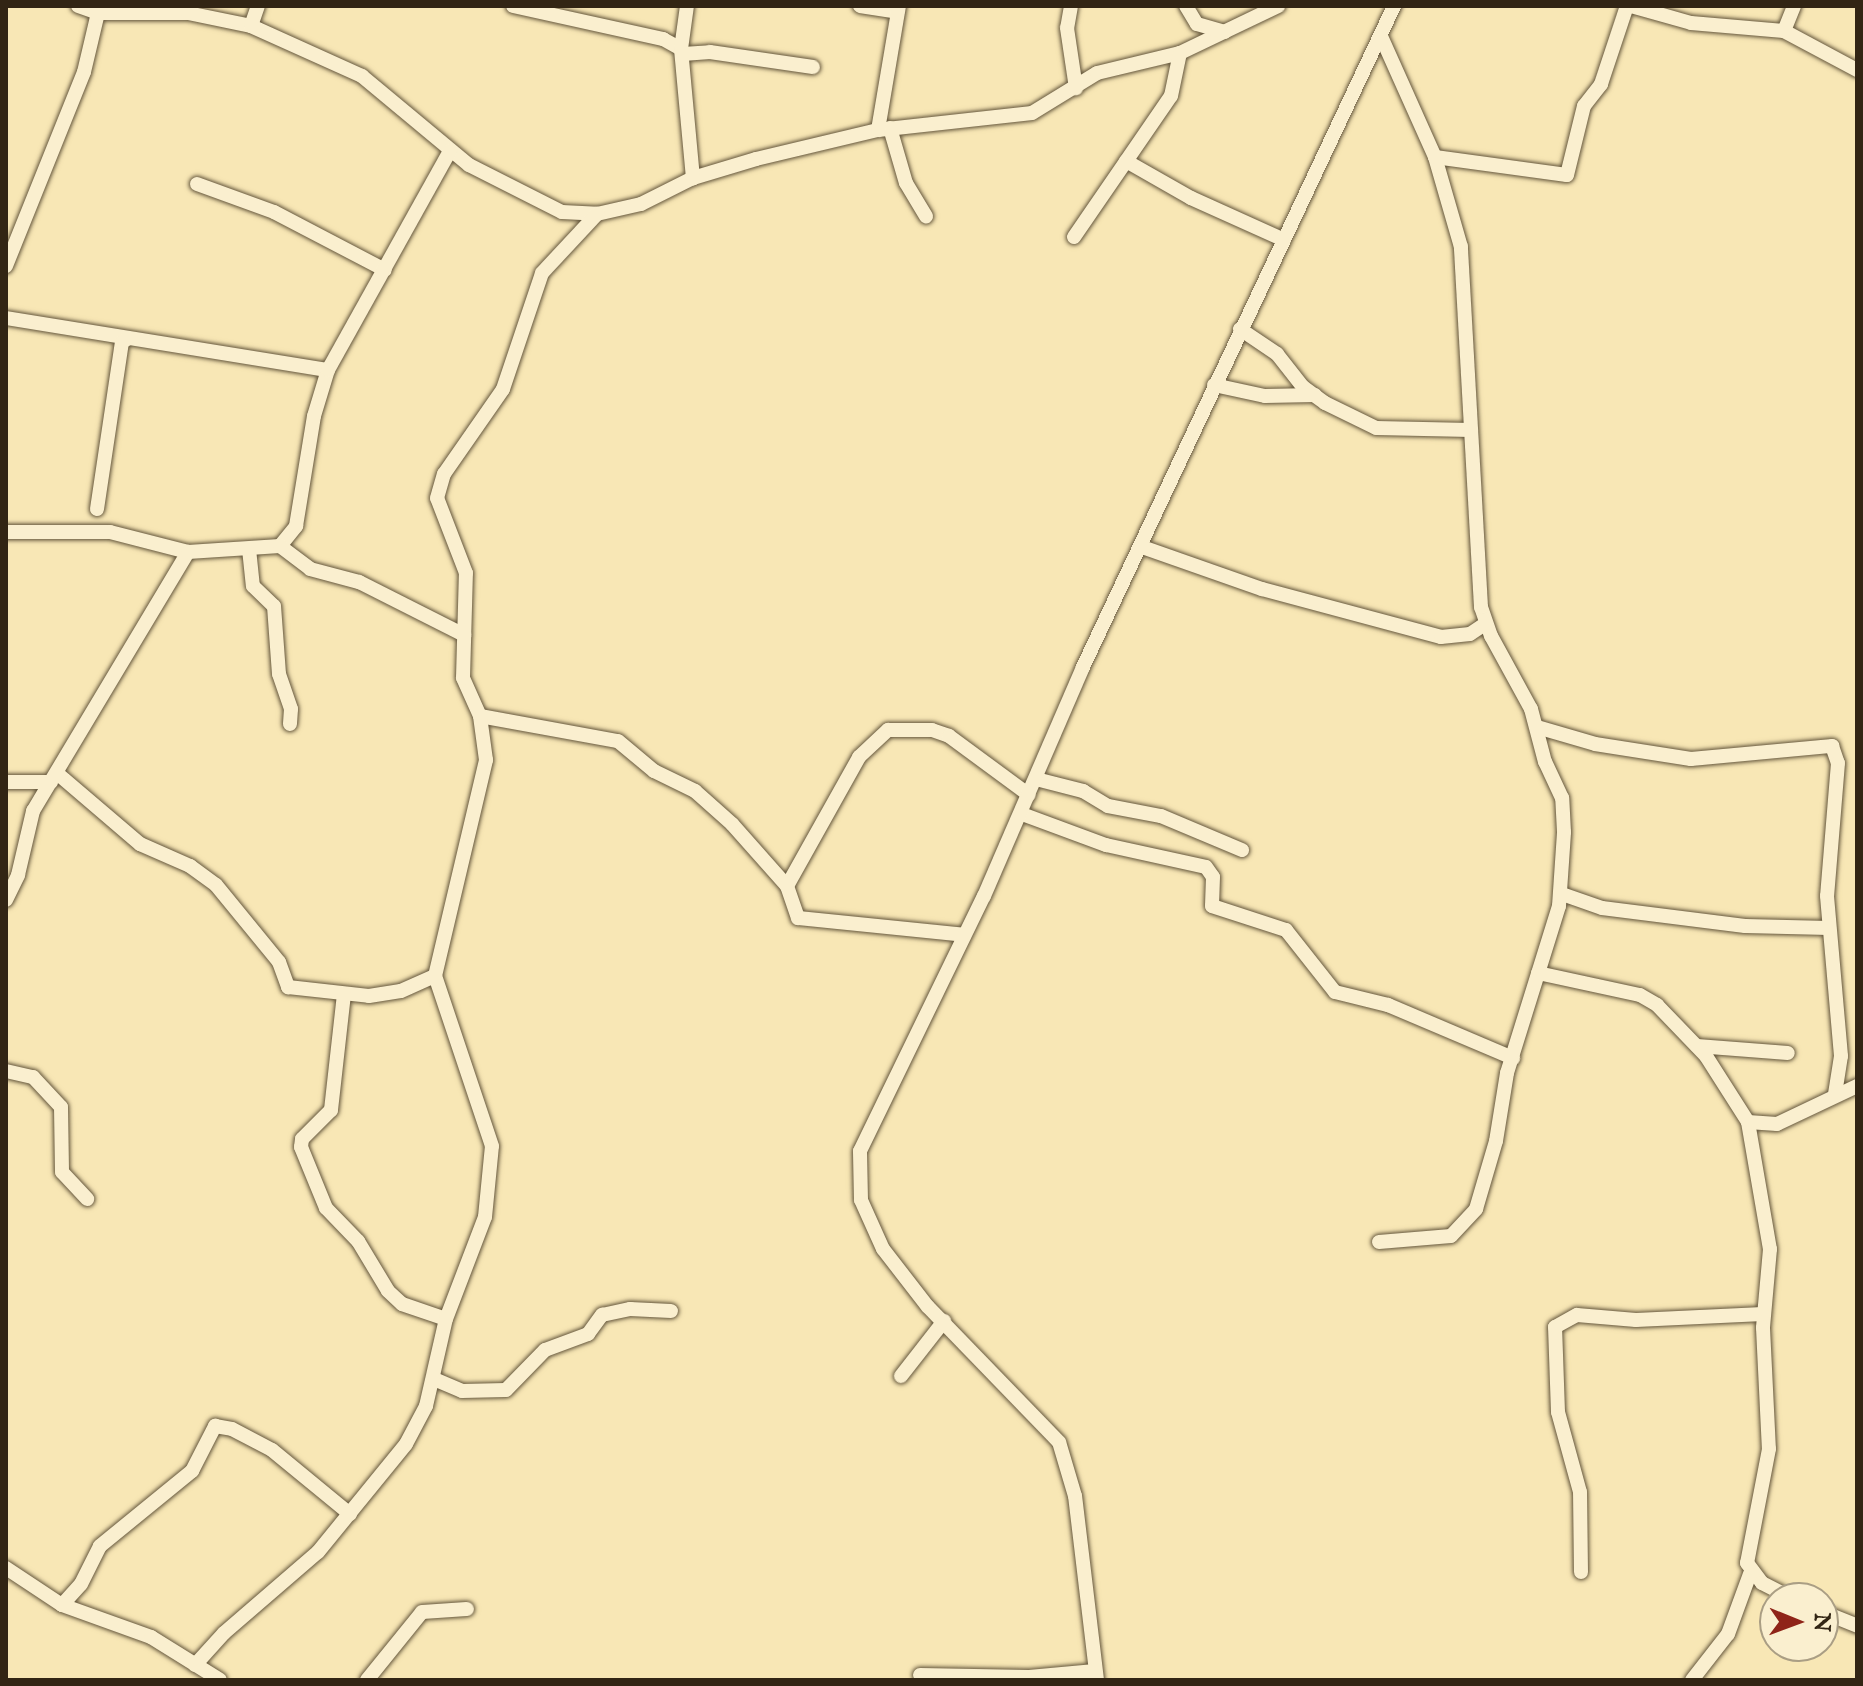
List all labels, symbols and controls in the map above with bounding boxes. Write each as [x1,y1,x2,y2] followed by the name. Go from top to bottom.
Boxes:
[1759,1582,1839,1662] north arrow
[1807,1613,1835,1632] text: N

